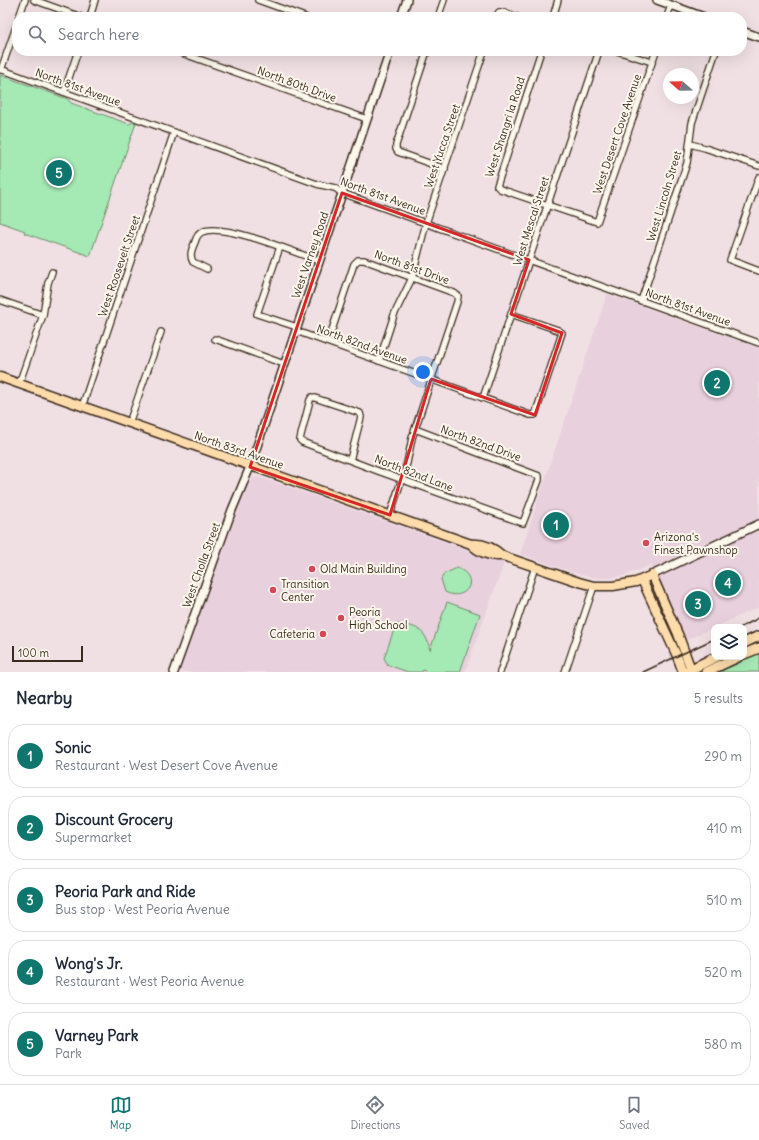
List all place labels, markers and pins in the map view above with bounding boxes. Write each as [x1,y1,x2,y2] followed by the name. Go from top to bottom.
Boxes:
[46,158,72,188] pin: 5
[704,368,730,398] pin: 2
[543,510,569,540] pin: 1
[654,530,738,557] place label: Arizona's Finest Pawnshop
[641,538,651,548] marker: Arizona's Finest Pawnshop
[320,562,407,576] place label: Old Main Building
[307,564,317,574] marker: Old Main Building
[715,568,741,598] pin: 4
[281,577,329,604] place label: Transition Center
[268,585,278,595] marker: Transition Center
[685,589,711,619] pin: 3
[349,605,407,632] place label: Peoria High School
[336,613,346,623] marker: Peoria High School
[270,627,315,641] place label: Cafeteria
[318,629,328,639] marker: Cafeteria

